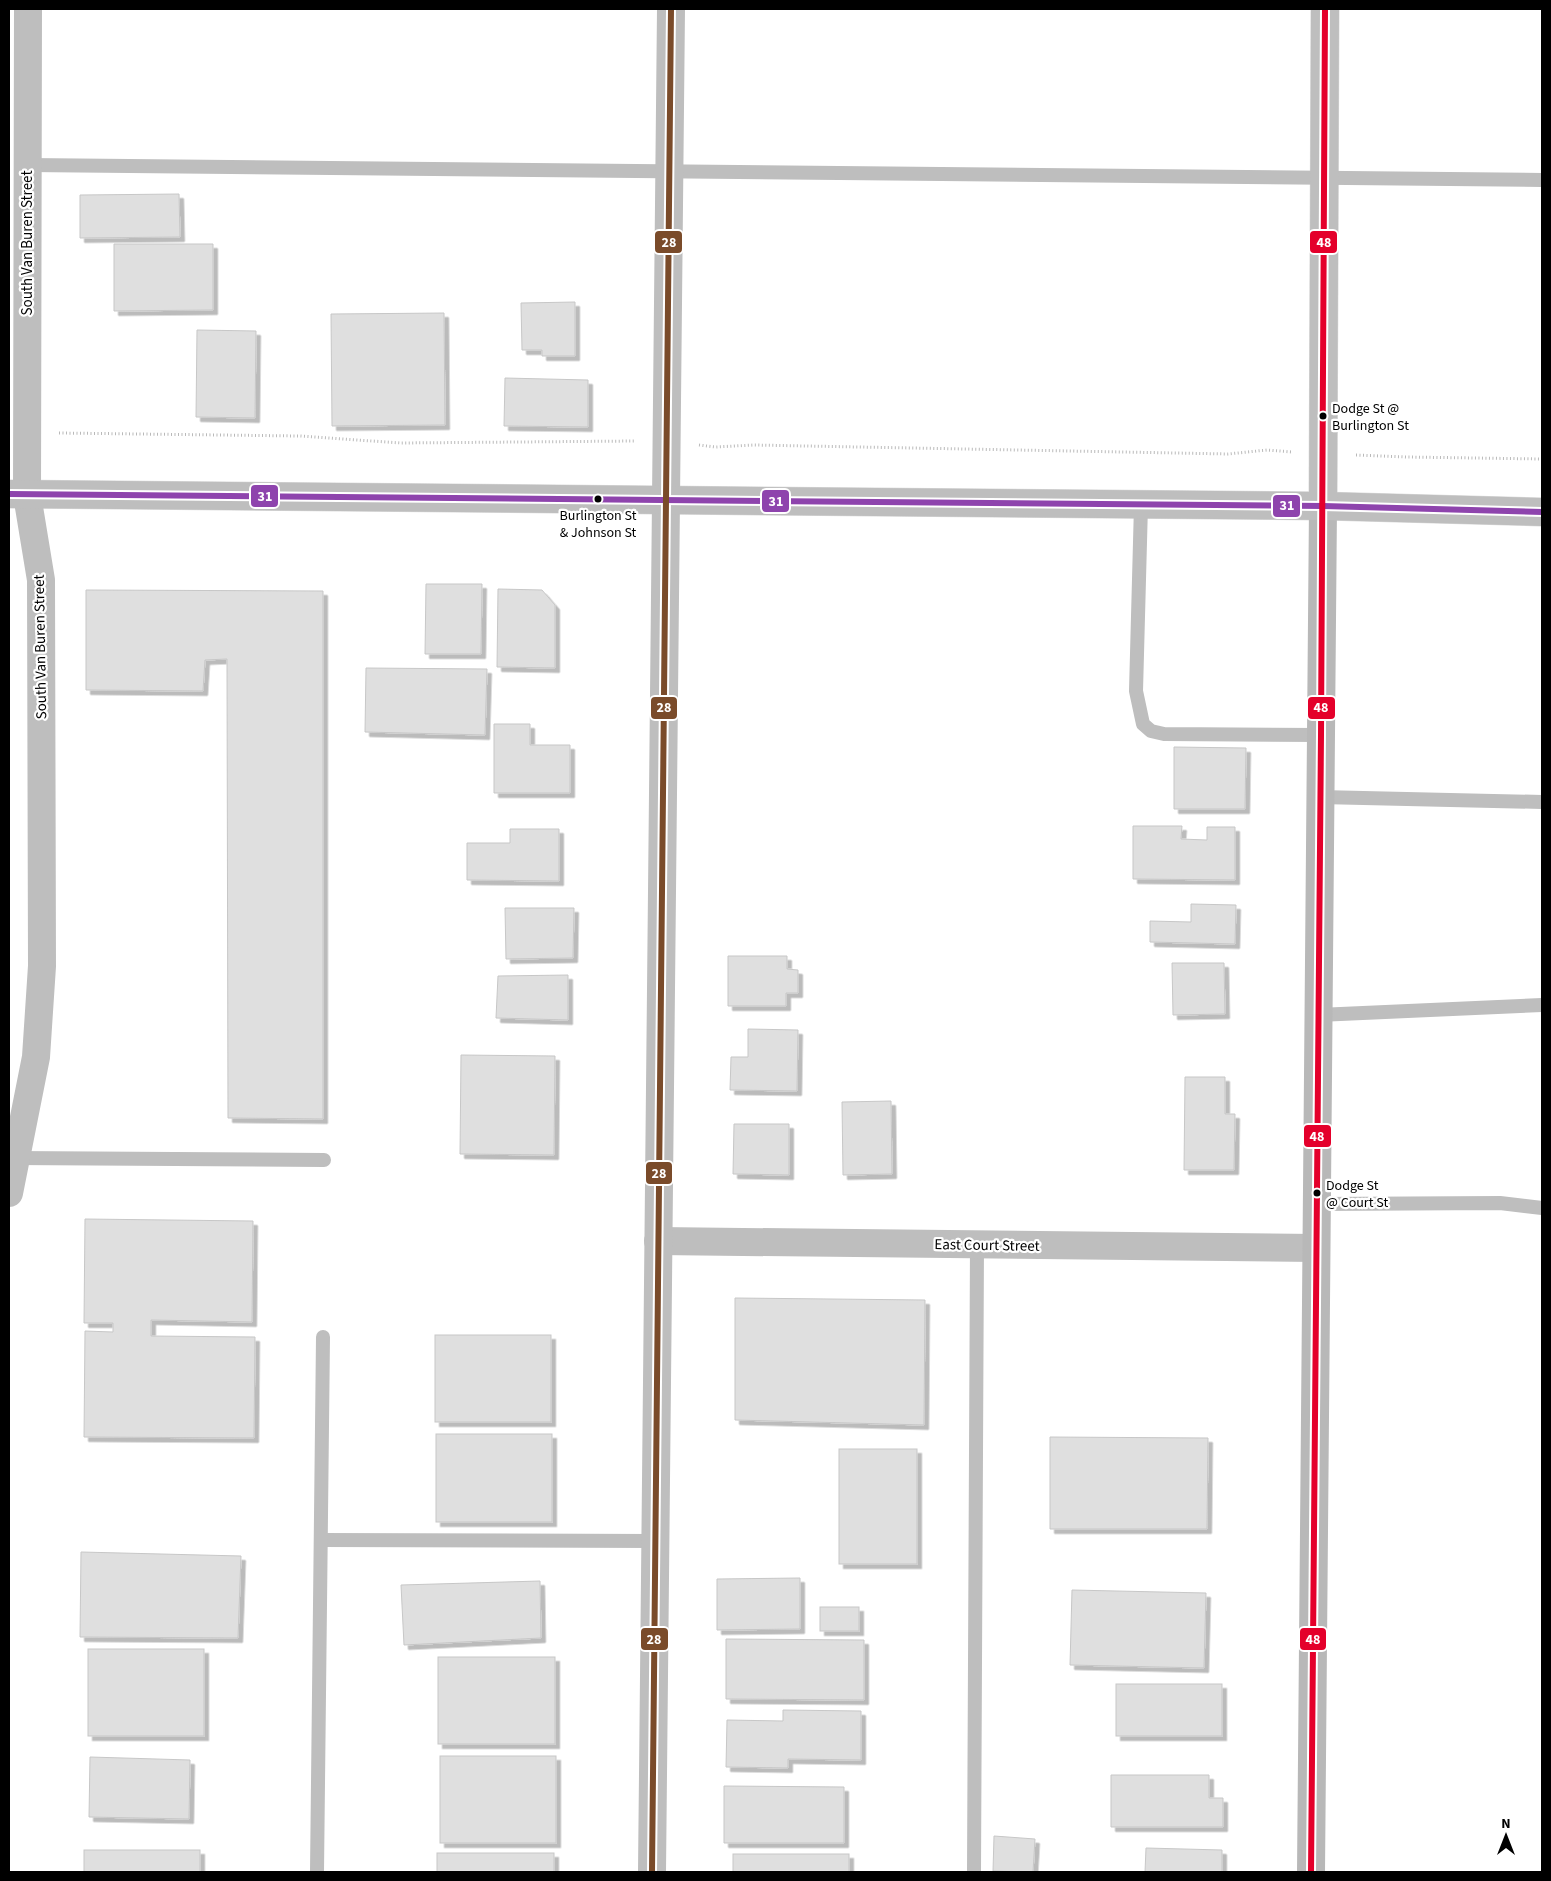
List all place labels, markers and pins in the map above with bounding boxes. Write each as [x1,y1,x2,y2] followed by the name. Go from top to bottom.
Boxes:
[1332,399,1409,436] place label: Dodge St @ Burlington St
[1318,411,1328,421] marker: Dodge St @ Burlington St
[593,494,603,504] marker: Burlington St & Johnson St
[560,506,637,543] place label: Burlington St & Johnson St
[1326,1176,1388,1213] place label: Dodge St @ Court St
[1312,1188,1322,1198] marker: Dodge St @ Court St

